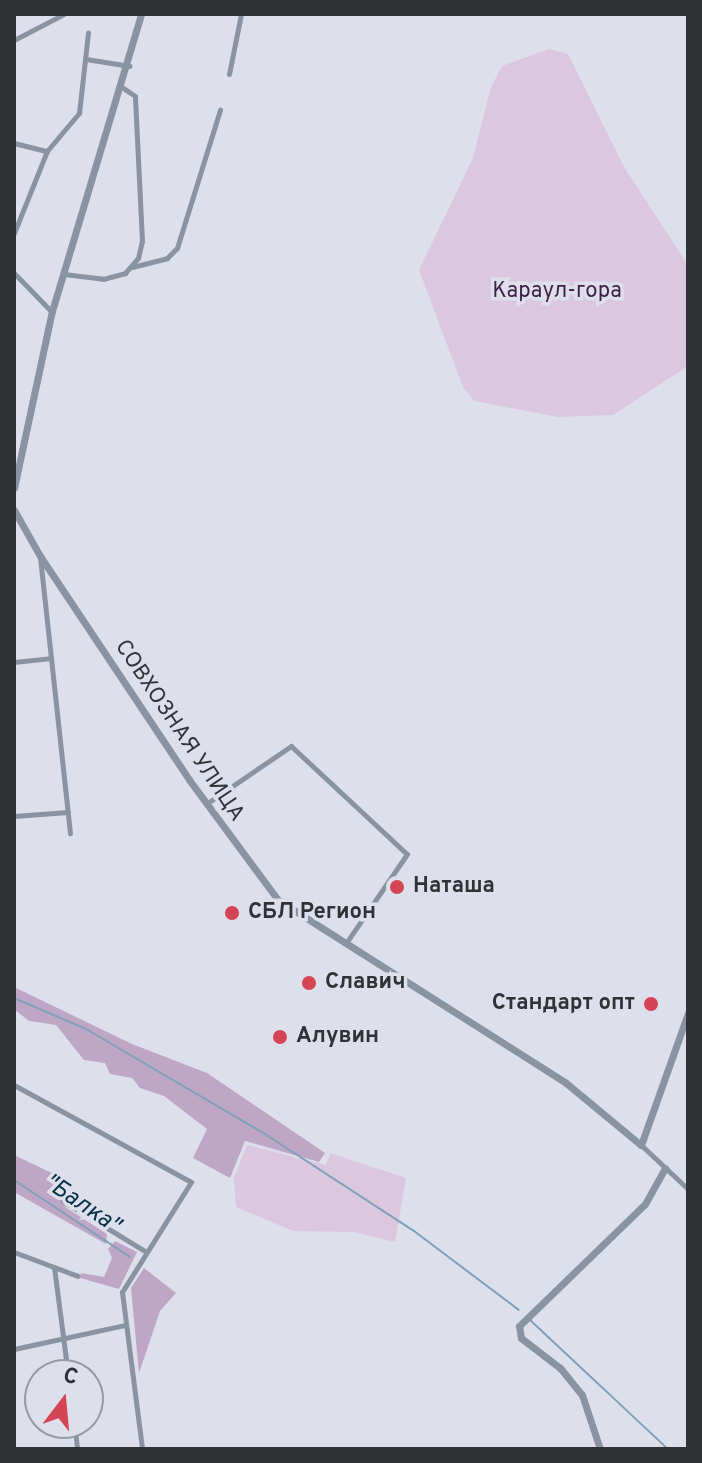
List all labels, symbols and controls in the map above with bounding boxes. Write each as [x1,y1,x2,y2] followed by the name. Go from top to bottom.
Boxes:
[492,279,622,305] park label: Караул-гора
[108,635,250,827] street label: СОВХОЗНАЯ УЛИЦА
[413,874,495,900] place label: Наташа
[388,878,406,896] marker: Наташа
[248,900,376,926] place label: СБЛ Регион
[223,904,241,922] marker: СБЛ Регион
[325,970,405,996] place label: Славич
[300,974,318,992] marker: Славич
[492,991,635,1017] place label: Стандарт опт
[642,995,660,1013] marker: Стандарт опт
[296,1024,379,1050] place label: Алувин
[271,1028,289,1046] marker: Алувин
[37,1169,125,1241] water label: "Балка"
[24,1359,104,1439] north arrow
[60,1362,81,1392] text: С

